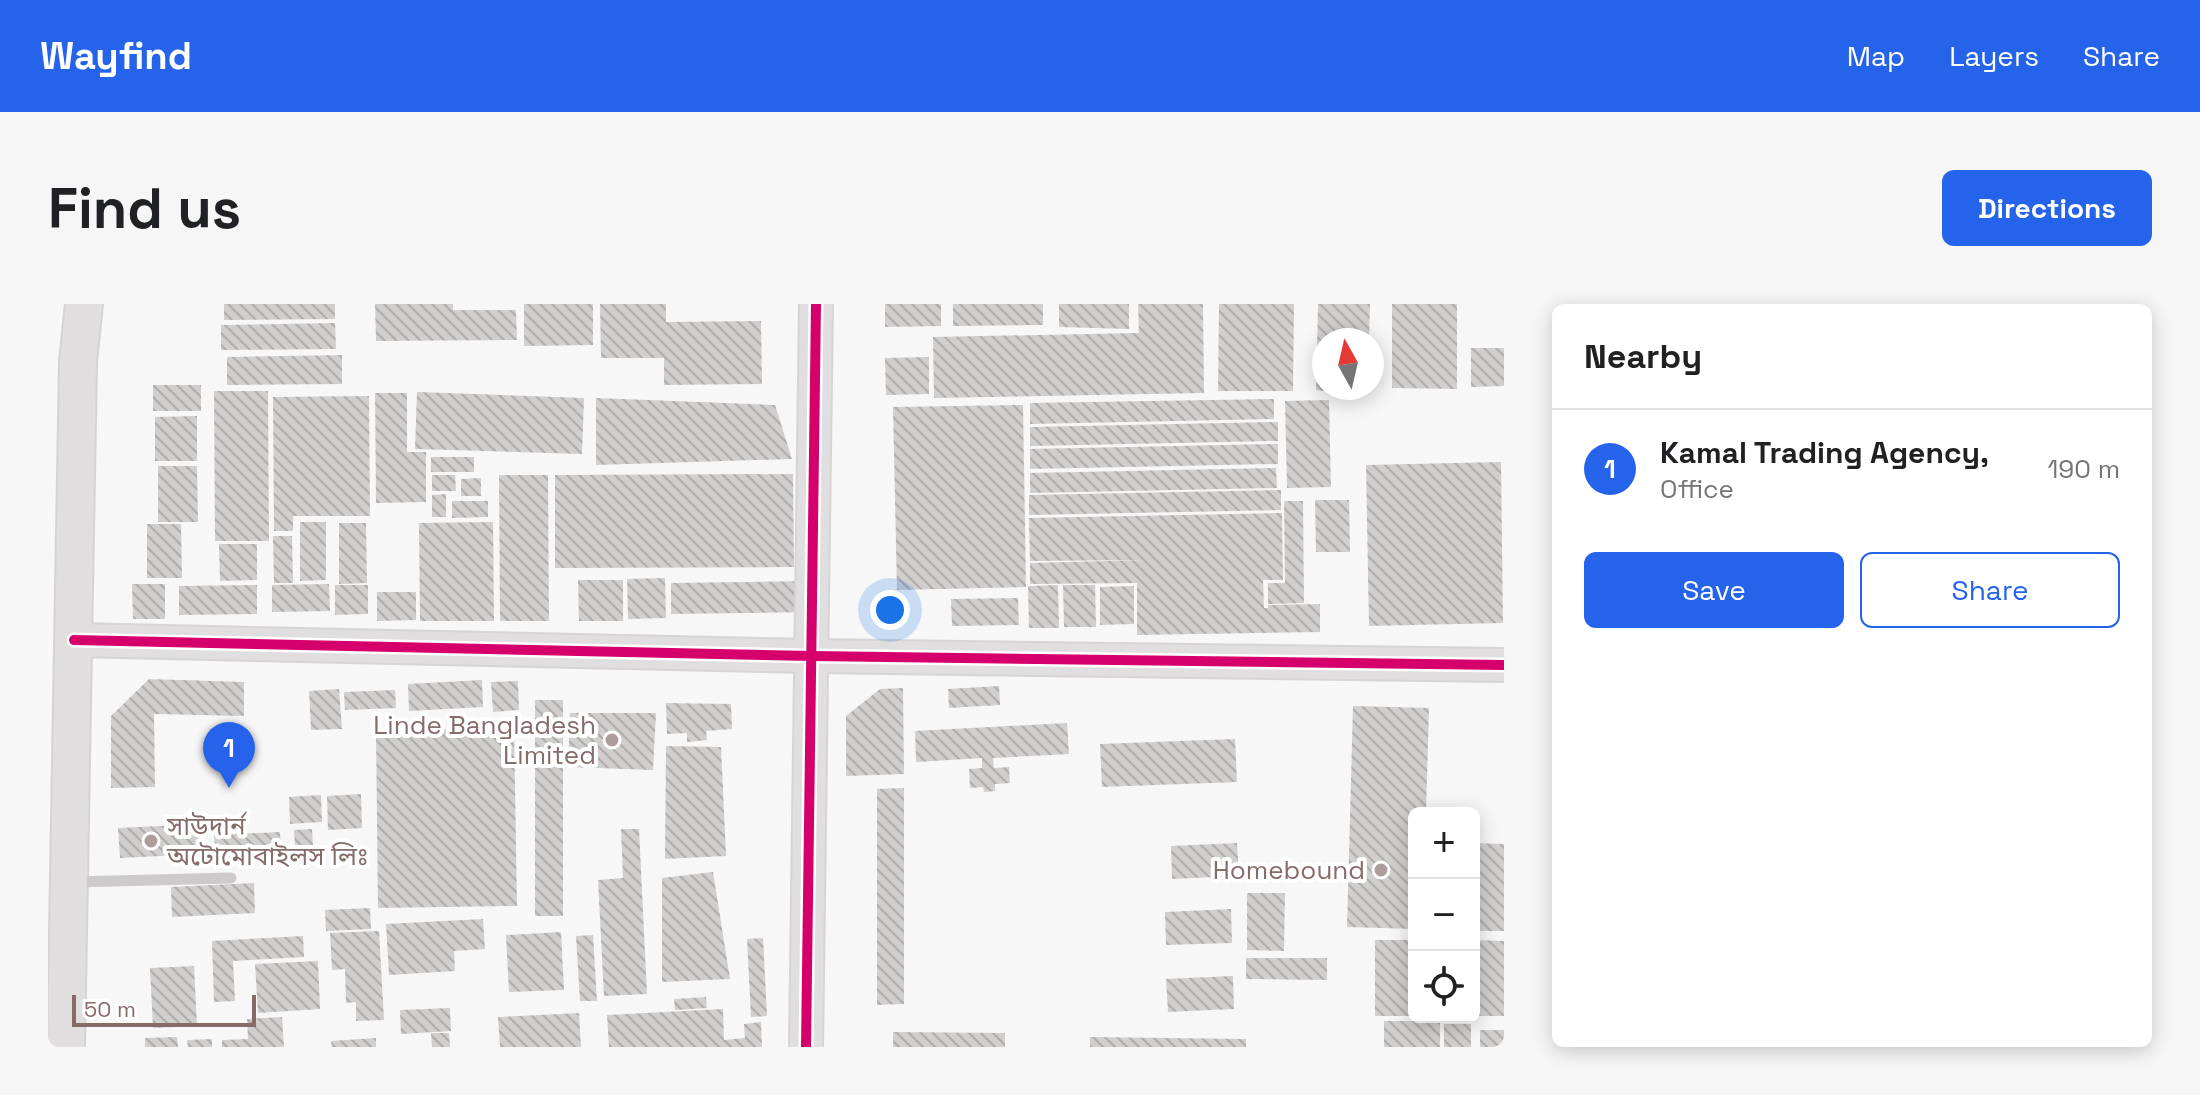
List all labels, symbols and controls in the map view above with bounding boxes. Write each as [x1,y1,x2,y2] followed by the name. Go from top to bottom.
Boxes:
[40,32,192,80] text: Wayfind
[1847,38,1905,74] text: Map
[1949,38,2039,74] text: Layers
[2083,38,2160,74] text: Share
[1942,170,2152,246] button: Directions
[48,173,241,244] text: Find us
[1312,328,1384,400] north arrow
[1584,335,1702,378] text: Nearby
[1660,433,1989,472] text: Kamal Trading Agency,
[1604,452,1616,486] text: 1
[2048,452,2120,486] text: 190 m
[1660,472,1734,506] text: Office
[1584,552,1844,628] button: Save
[1860,552,2120,628] button: Share
[870,590,910,630] your location
[373,708,596,772] place label: Linde Bangladesh Limited
[203,722,255,788] pin: 1
[603,731,621,749] marker: Linde Bangladesh Limited
[1408,807,1480,1023] map controls
[1408,807,1480,879] button: +
[166,809,368,873] place label: সাউদার্ন অটোমোবাইলস লিঃ
[142,832,160,850] marker: সাউদার্ন অটোমোবাইলস লিঃ
[1213,853,1365,887] place label: Homebound
[1372,861,1390,879] marker: Homebound
[1408,879,1480,951] button: −
[1408,951,1480,1023] button: locate
[72,991,256,1027] scale bar
[84,995,136,1023] text: 50 m

